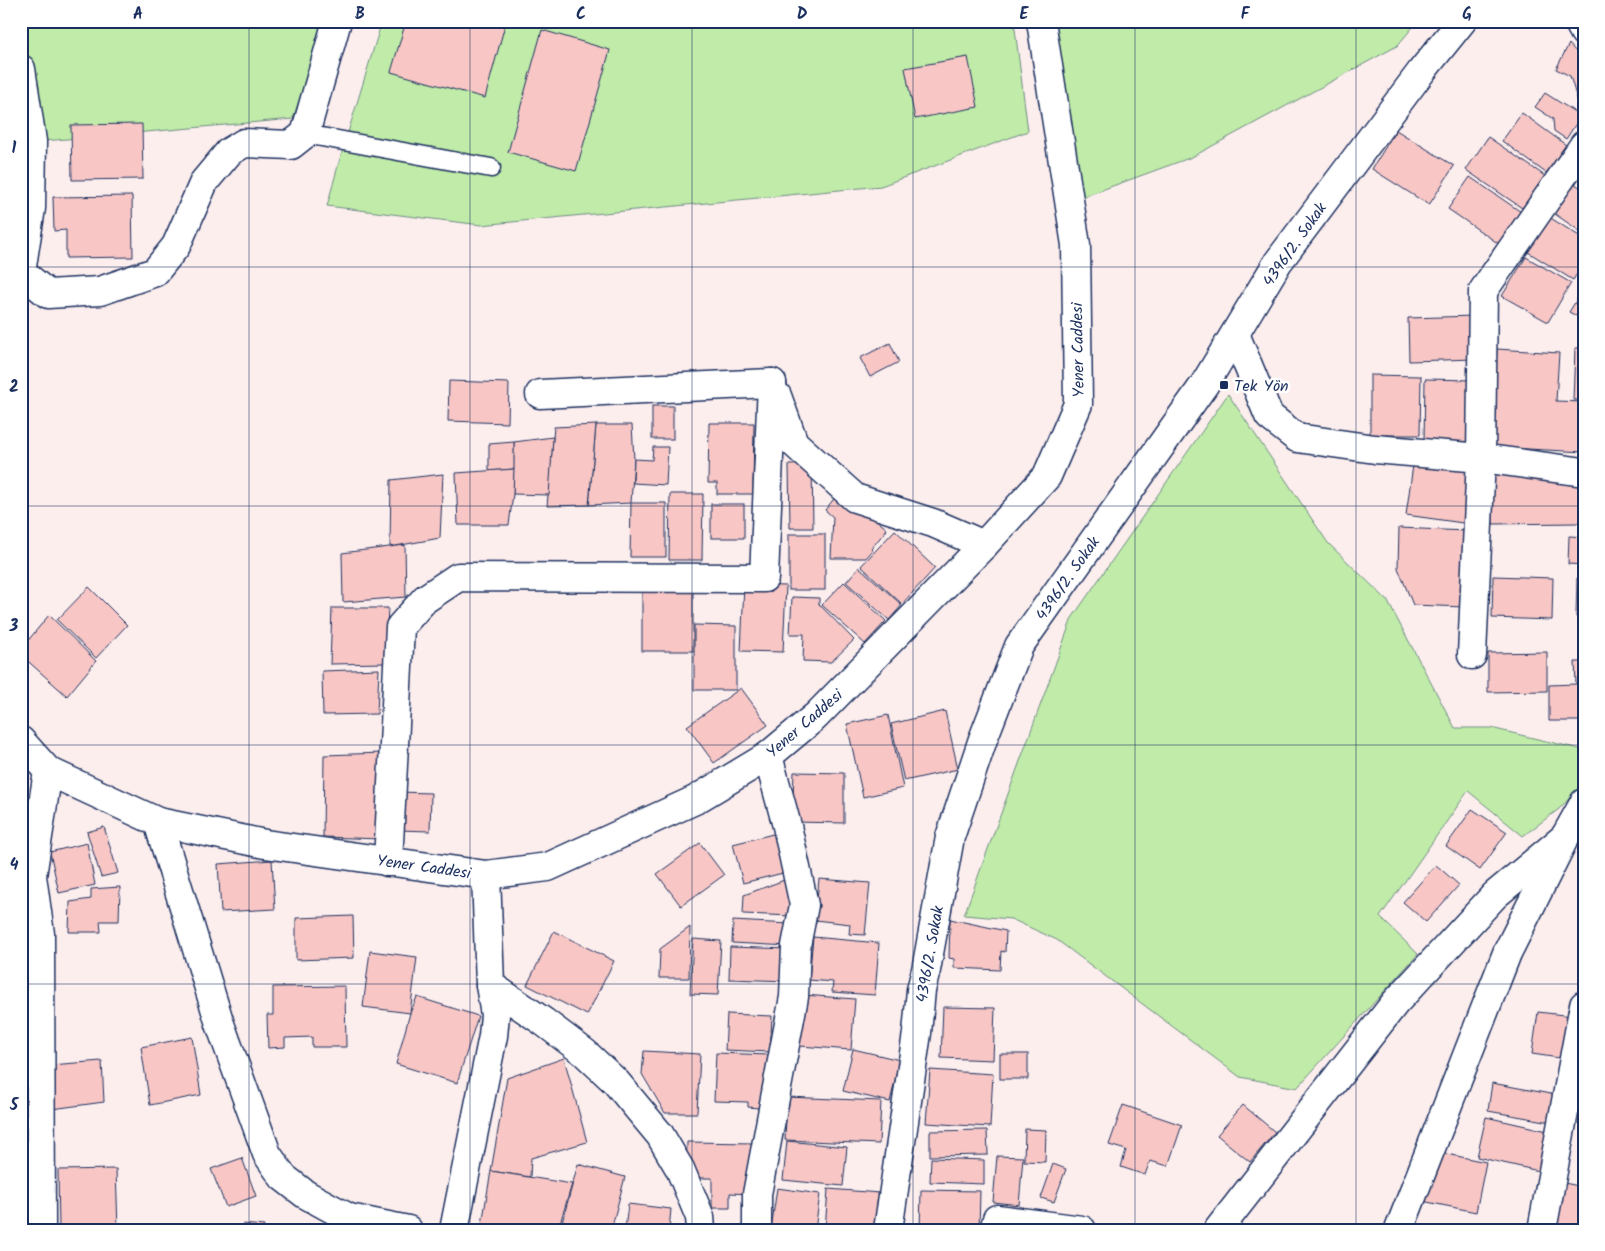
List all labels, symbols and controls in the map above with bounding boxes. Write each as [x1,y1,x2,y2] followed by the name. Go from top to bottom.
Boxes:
[133,2,143,27] text: A
[355,2,365,27] text: B
[576,2,586,27] text: C
[797,2,808,27] text: D
[1020,2,1030,27] text: E
[1241,2,1251,27] text: F
[1462,2,1472,27] text: G
[12,136,17,161] text: 1
[1257,197,1334,292] street label: 4396/2. Sokak
[1065,301,1092,398] street label: Yener Caddesi
[1234,374,1289,399] place label: Tek Yön
[9,375,19,400] text: 2
[1218,379,1230,391] marker: Tek Yön
[1030,531,1107,626] street label: 4396/2. Sokak
[9,614,19,639] text: 3
[761,683,850,765] street label: Yener Caddesi
[375,849,474,887] street label: Yener Caddesi
[10,853,19,878] text: 4
[910,903,951,1005] street label: 4396/2. Sokak
[9,1093,20,1118] text: 5

